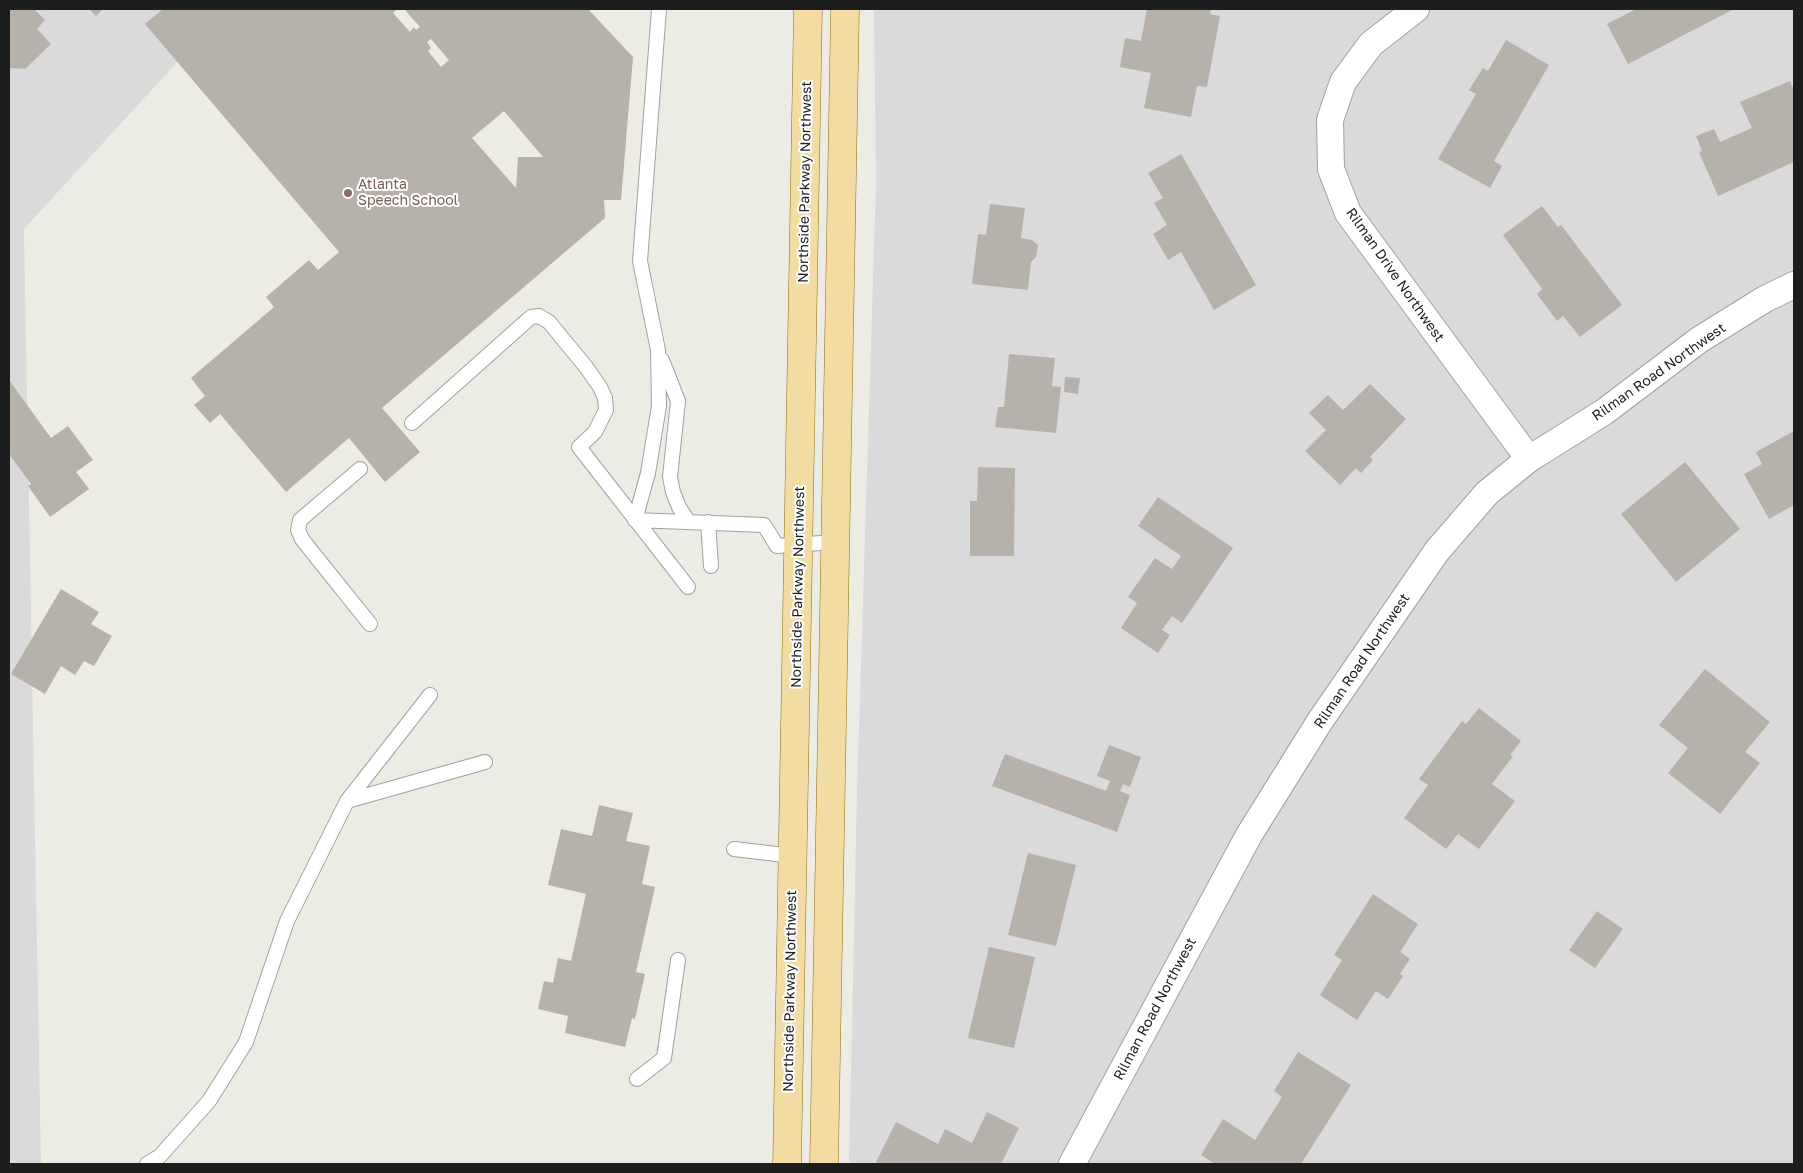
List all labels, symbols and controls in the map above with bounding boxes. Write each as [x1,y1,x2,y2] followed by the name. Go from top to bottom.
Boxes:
[795,81,815,283] street label: Northside Parkway Northwest
[358,177,458,210] place label: Atlanta Speech School
[342,187,354,199] marker: Atlanta Speech School
[1342,205,1448,345] street label: Rilman Drive Northwest
[1589,319,1729,425] street label: Rilman Road Northwest
[788,486,808,688] street label: Northside Parkway Northwest
[1311,590,1413,732] street label: Rilman Road Northwest
[780,890,800,1092] street label: Northside Parkway Northwest
[1110,935,1200,1083] street label: Rilman Road Northwest

